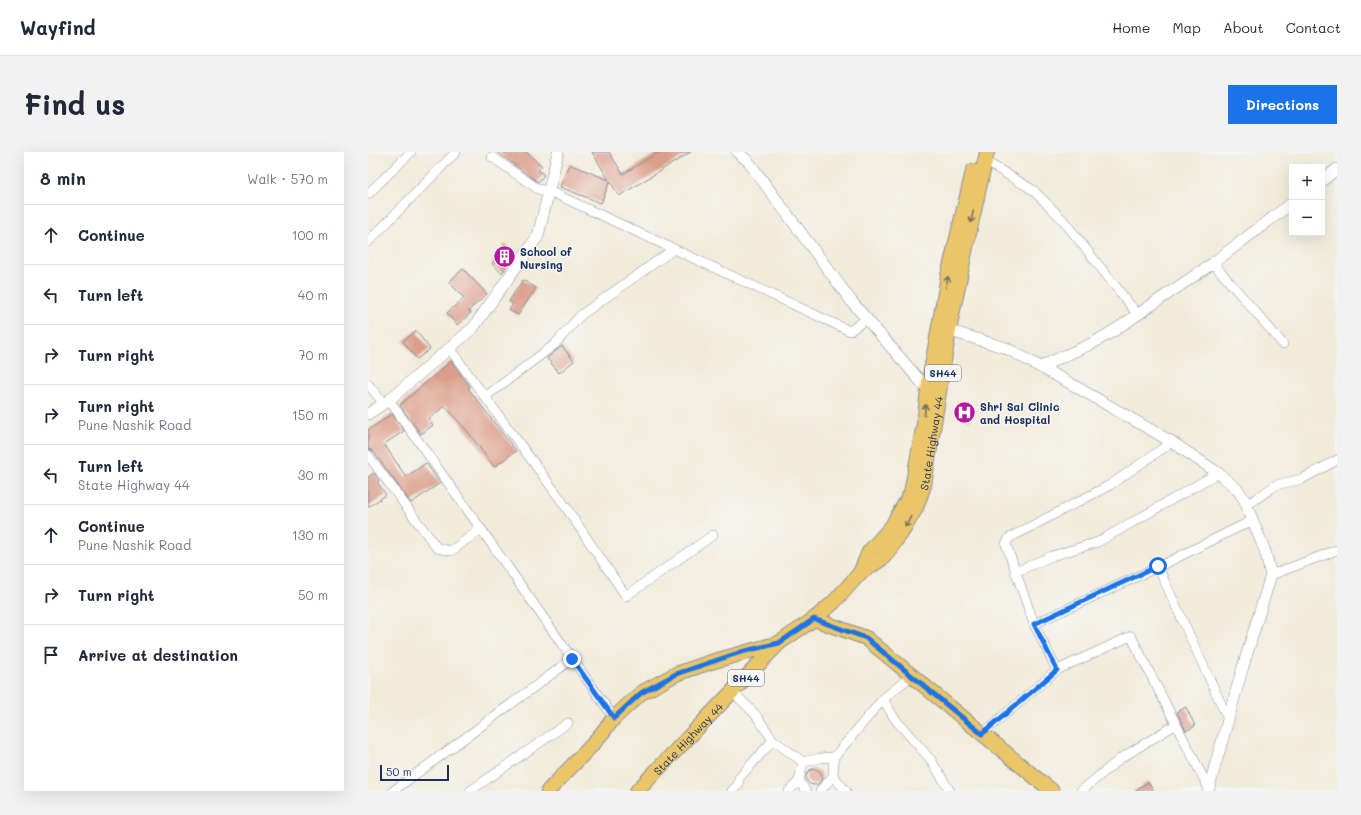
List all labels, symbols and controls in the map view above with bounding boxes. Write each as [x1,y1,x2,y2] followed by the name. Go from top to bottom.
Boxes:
[20,15,96,40] text: Wayfind
[1112,18,1150,37] text: Home
[1172,18,1201,37] text: Map
[1223,18,1264,37] text: About
[1286,18,1341,37] text: Contact
[1228,85,1337,124] button: Directions
[24,86,125,122] text: Find us
[1289,164,1325,236] map controls
[1289,164,1325,200] button: +
[40,167,86,189] text: 8 min
[247,170,328,187] text: Walk · 570 m
[1289,200,1325,236] button: −
[968,210,976,223] one-way arrow
[40,224,62,246] icon: ahead
[78,225,145,245] text: Continue
[292,226,328,243] text: 100 m
[491,244,517,270] building icon: School of Nursing
[520,244,572,272] place label: School of Nursing
[944,276,952,289] one-way arrow
[40,284,62,306] icon: left
[78,285,143,305] text: Turn left
[298,286,328,303] text: 40 m
[40,344,62,366] icon: right
[78,345,155,365] text: Turn right
[298,346,328,363] text: 70 m
[925,365,961,381] road number: SH44
[915,395,946,492] street label: State Highway 44
[78,396,155,416] text: Turn right
[952,399,978,425] hospital icon: Shri Sai Clinic and Hospital
[980,399,1060,427] place label: Shri Sai Clinic and Hospital
[40,404,62,426] icon: right
[922,404,929,417] one-way arrow
[292,406,328,423] text: 150 m
[78,416,191,433] text: Pune Nashik Road
[78,456,143,476] text: Turn left
[40,464,62,486] icon: left
[298,466,328,483] text: 30 m
[78,476,190,493] text: State Highway 44
[904,515,912,527] one-way arrow
[78,516,145,536] text: Continue
[40,524,62,546] icon: ahead
[292,526,328,543] text: 130 m
[78,536,191,553] text: Pune Nashik Road
[1149,557,1167,575] route start
[40,584,62,606] icon: right
[78,585,155,605] text: Turn right
[298,586,328,603] text: 50 m
[40,644,62,666] icon: arrive
[78,645,238,665] text: Arrive at destination
[563,650,581,668] route end
[728,670,764,686] road number: SH44
[649,699,726,778] street label: State Highway 44
[380,763,449,782] scale bar
[386,764,412,779] text: 50 m

